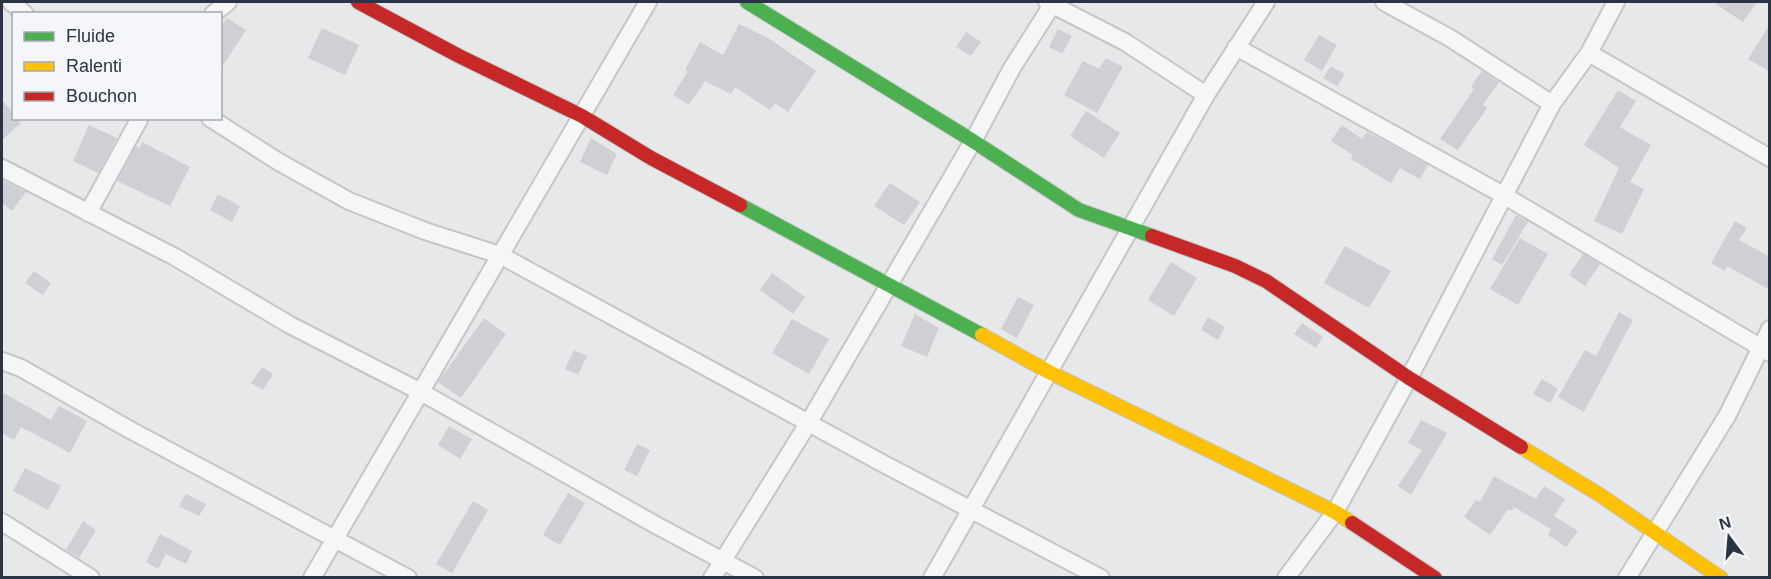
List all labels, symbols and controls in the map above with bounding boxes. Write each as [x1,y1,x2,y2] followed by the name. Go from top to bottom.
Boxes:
[12,12,222,120] legend
[66,26,115,46] text: Fluide
[66,56,122,76] text: Ralenti
[66,86,137,106] text: Bouchon
[1699,507,1759,567] north arrow
[1717,513,1733,533] text: N

